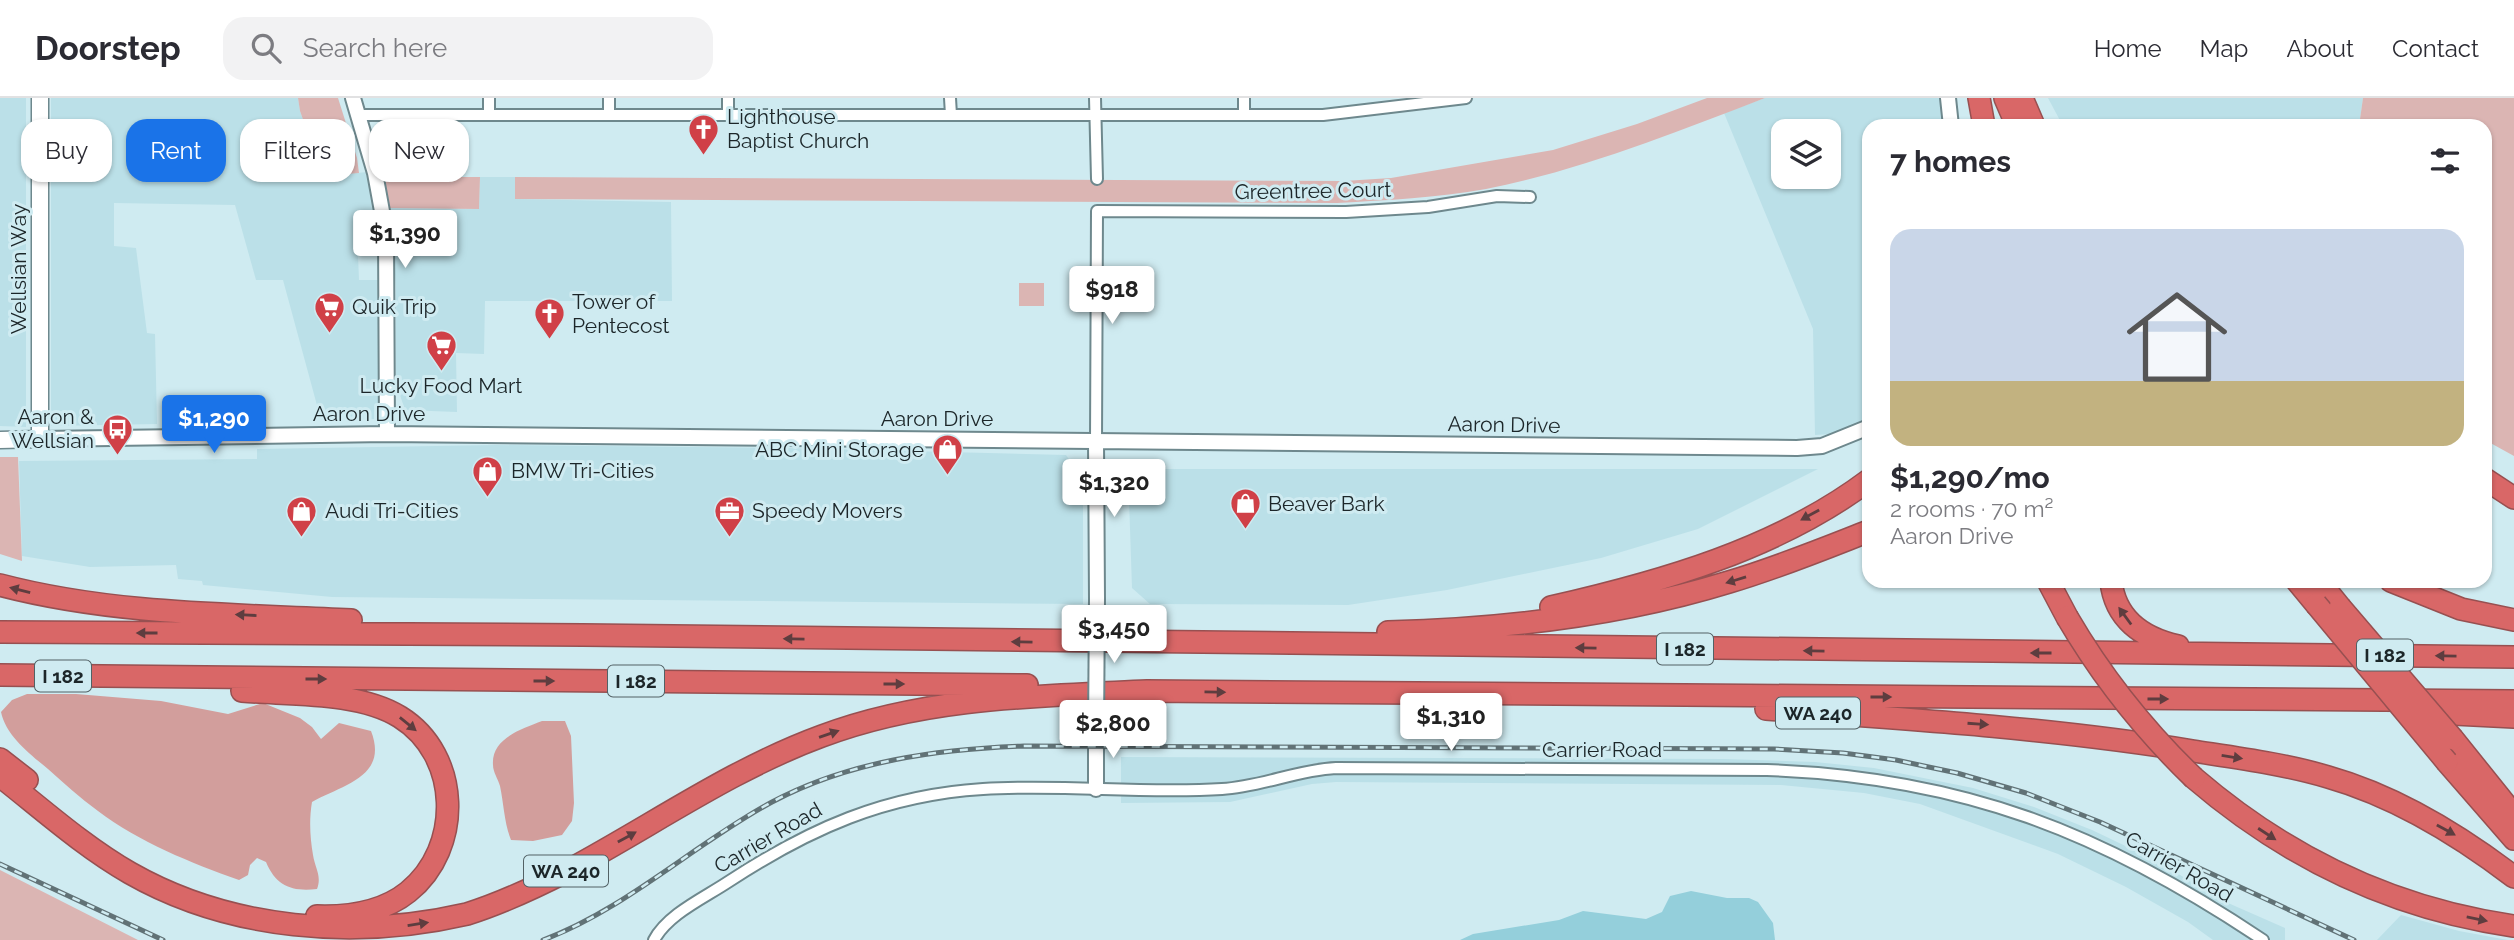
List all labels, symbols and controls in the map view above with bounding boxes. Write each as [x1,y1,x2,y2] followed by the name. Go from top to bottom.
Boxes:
[223,17,713,80] search box
[35,29,181,68] text: Doorstep
[247,29,285,67] icon: search
[303,33,447,63] text: Search here
[2094,34,2162,63] text: Home
[2200,34,2248,63] text: Map
[2286,34,2354,63] text: About
[2392,34,2479,63] text: Contact
[727,104,869,153] place label: Lighthouse Baptist Church
[687,112,721,156] church icon: Lighthouse Baptist Church
[21,119,112,182] chip: Buy
[126,119,226,182] chip: Rent
[240,119,355,182] chip: Filters
[369,119,469,182] chip: New
[1771,119,1841,189] map controls
[1771,119,1841,189] button: layers
[2426,142,2464,180] icon: filters
[1890,144,2011,179] text: 7 homes
[1234,177,1392,204] street label: Greentree Court
[6,204,31,334] street label: Wellsian Way
[348,211,462,270] pin: $1,390
[369,219,441,246] text: $1,390
[1071,266,1153,326] pin: $918
[2114,274,2240,400] icon: home
[1085,275,1139,302] text: $918
[572,289,670,338] place label: Tower of Pentecost
[312,290,346,334] supermarket icon: Quik Trip
[352,294,437,319] place label: Quik Trip
[532,297,566,341] church icon: Tower of Pentecost
[424,329,458,373] supermarket icon: Lucky Food Mart
[360,373,522,398] place label: Lucky Food Mart
[157,396,271,455] pin: $1,290
[313,401,425,426] street label: Aaron Drive
[11,404,94,453] place label: Aaron & Wellsian
[178,404,250,431] text: $1,290
[881,406,993,431] street label: Aaron Drive
[1447,411,1561,438] street label: Aaron Drive
[100,412,134,456] bus stop icon: Aaron & Wellsian
[930,433,964,477] shop icon: ABC Mini Storage
[755,437,924,462] place label: ABC Mini Storage
[471,454,505,498] shop icon: BMW Tri-Cities
[511,458,654,483] place label: BMW Tri-Cities
[1057,460,1171,519] pin: $1,320
[1890,460,2050,495] text: $1,290/mo
[1078,468,1150,495] text: $1,320
[1228,487,1262,531] shop icon: Beaver Bark
[1268,491,1385,516] place label: Beaver Bark
[285,494,319,538] shop icon: Audi Tri-Cities
[712,494,746,538] office icon: Speedy Movers
[1890,495,2053,522] text: 2 rooms · 70 m²
[325,498,459,523] place label: Audi Tri-Cities
[752,498,903,523] place label: Speedy Movers
[1800,509,1820,521] one-way arrow
[1890,522,2013,549] text: Aaron Drive
[1725,575,1746,586] one-way arrow
[9,584,31,595] one-way arrow
[1057,606,1171,665] pin: $3,450
[2118,607,2132,625] one-way arrow
[235,609,257,620] one-way arrow
[1078,614,1150,641] text: $3,450
[136,627,158,639] one-way arrow
[783,633,805,645] one-way arrow
[1657,634,1713,664] road number: I 182
[1010,636,1032,647] one-way arrow
[2357,640,2413,670] road number: I 182
[1575,642,1597,654] one-way arrow
[1802,645,1824,657] one-way arrow
[2030,647,2052,659] one-way arrow
[2435,650,2457,662] one-way arrow
[35,660,91,692] road number: I 182
[608,666,664,696] road number: I 182
[306,673,328,685] one-way arrow
[533,675,555,687] one-way arrow
[883,678,905,689] one-way arrow
[1204,686,1226,698] one-way arrow
[1871,691,1893,703] one-way arrow
[2147,693,2169,704] one-way arrow
[1394,694,1508,753] pin: $1,310
[1776,698,1860,728] road number: WA 240
[1056,700,1170,760] pin: $2,800
[1416,702,1486,729] text: $1,310
[1075,709,1151,736] text: $2,800
[398,716,416,731] one-way arrow
[1968,719,1990,730] one-way arrow
[818,728,839,738] one-way arrow
[1542,737,1662,762] street label: Carrier Road
[2221,752,2243,763] one-way arrow
[709,797,826,878] street label: Carrier Road
[2436,825,2456,836] one-way arrow
[2121,826,2238,907] street label: Carrier Road
[2258,827,2277,840] one-way arrow
[617,831,636,843] one-way arrow
[524,856,608,886] road number: WA 240
[2466,914,2488,925] one-way arrow
[407,918,429,929] one-way arrow

